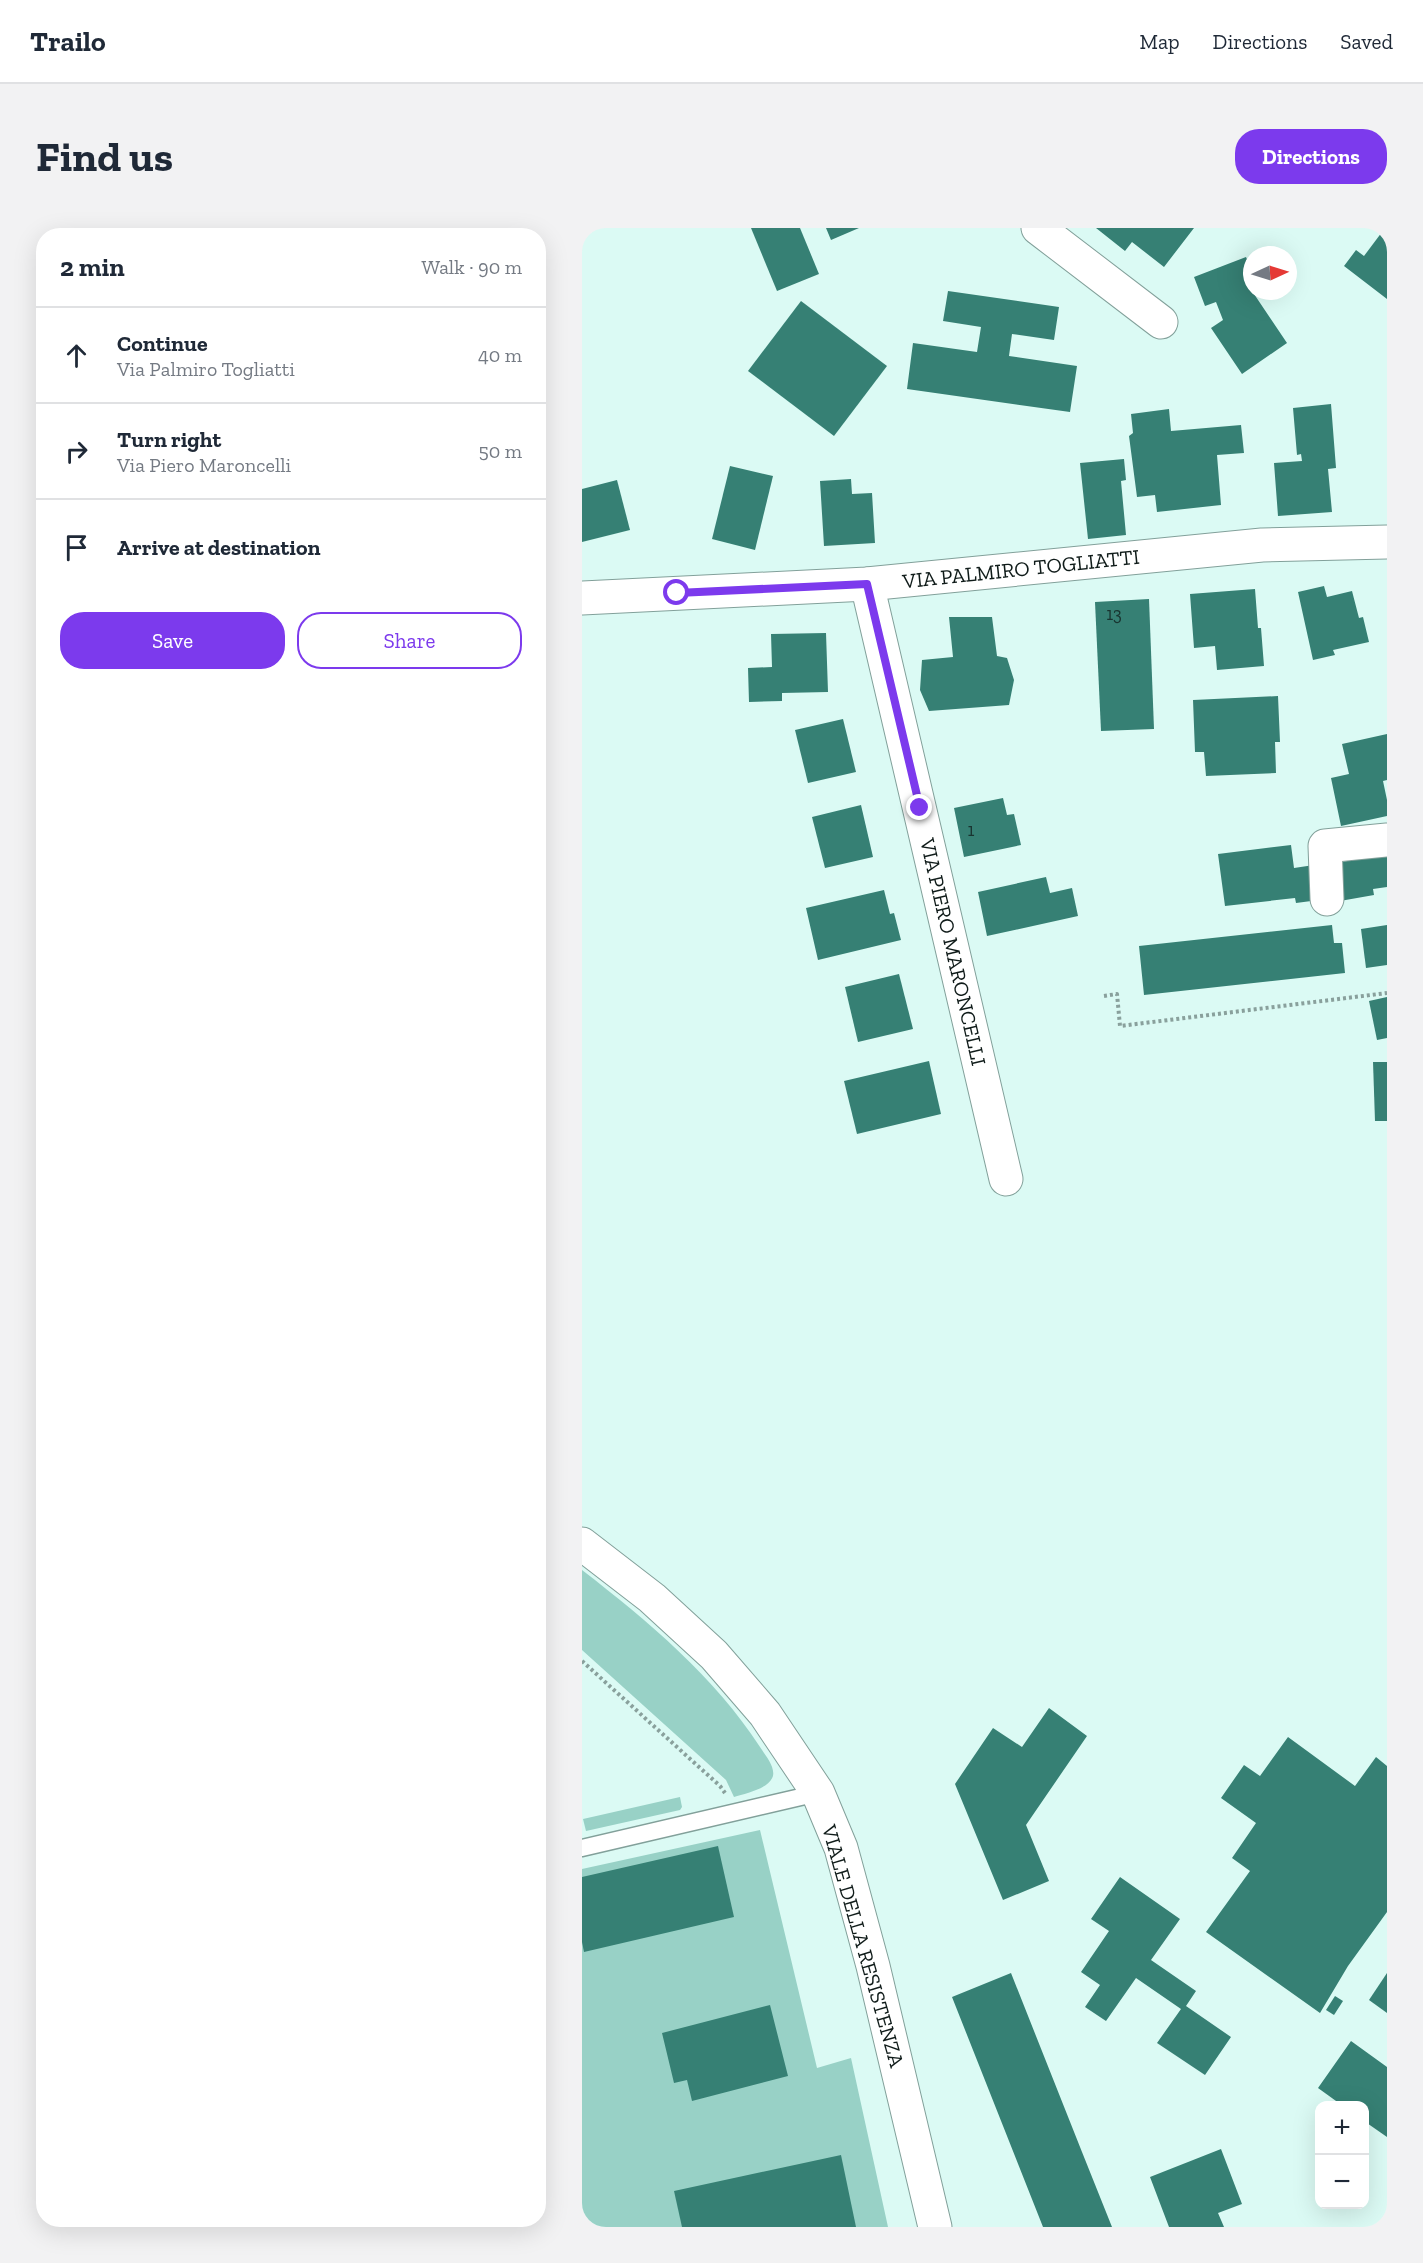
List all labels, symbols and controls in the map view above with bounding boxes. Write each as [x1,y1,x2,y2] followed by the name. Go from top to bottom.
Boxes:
[30,25,106,58] text: Trailo
[1140,29,1180,54] text: Map
[1213,29,1307,54] text: Directions
[1340,29,1393,54] text: Saved
[1235,129,1387,184] button: Directions
[36,131,173,182] text: Find us
[1243,246,1297,300] north arrow
[60,251,125,283] text: 2 min
[421,255,522,279] text: Walk · 90 m
[117,330,208,357] text: Continue
[60,339,93,372] icon: ahead
[478,343,522,367] text: 40 m
[117,357,295,381] text: Via Palmiro Togliatti
[117,426,221,453] text: Turn right
[60,435,93,468] icon: right
[478,439,522,463] text: 50 m
[117,453,291,477] text: Via Piero Maroncelli
[60,531,93,564] icon: arrive
[117,534,320,561] text: Arrive at destination
[900,544,1141,593] street label: VIA PALMIRO TOGLIATTI
[663,579,689,605] route start
[1106,603,1122,625] house number: 13
[60,612,285,669] button: Save
[297,612,522,669] button: Share
[906,794,932,820] route end
[968,819,975,841] house number: 1
[915,835,992,1068] street label: VIA PIERO MARONCELLI
[817,1821,910,2070] street label: VIALE DELLA RESISTENZA
[1315,2101,1369,2209] map controls
[1315,2101,1369,2155] button: +
[1315,2155,1369,2209] button: −

